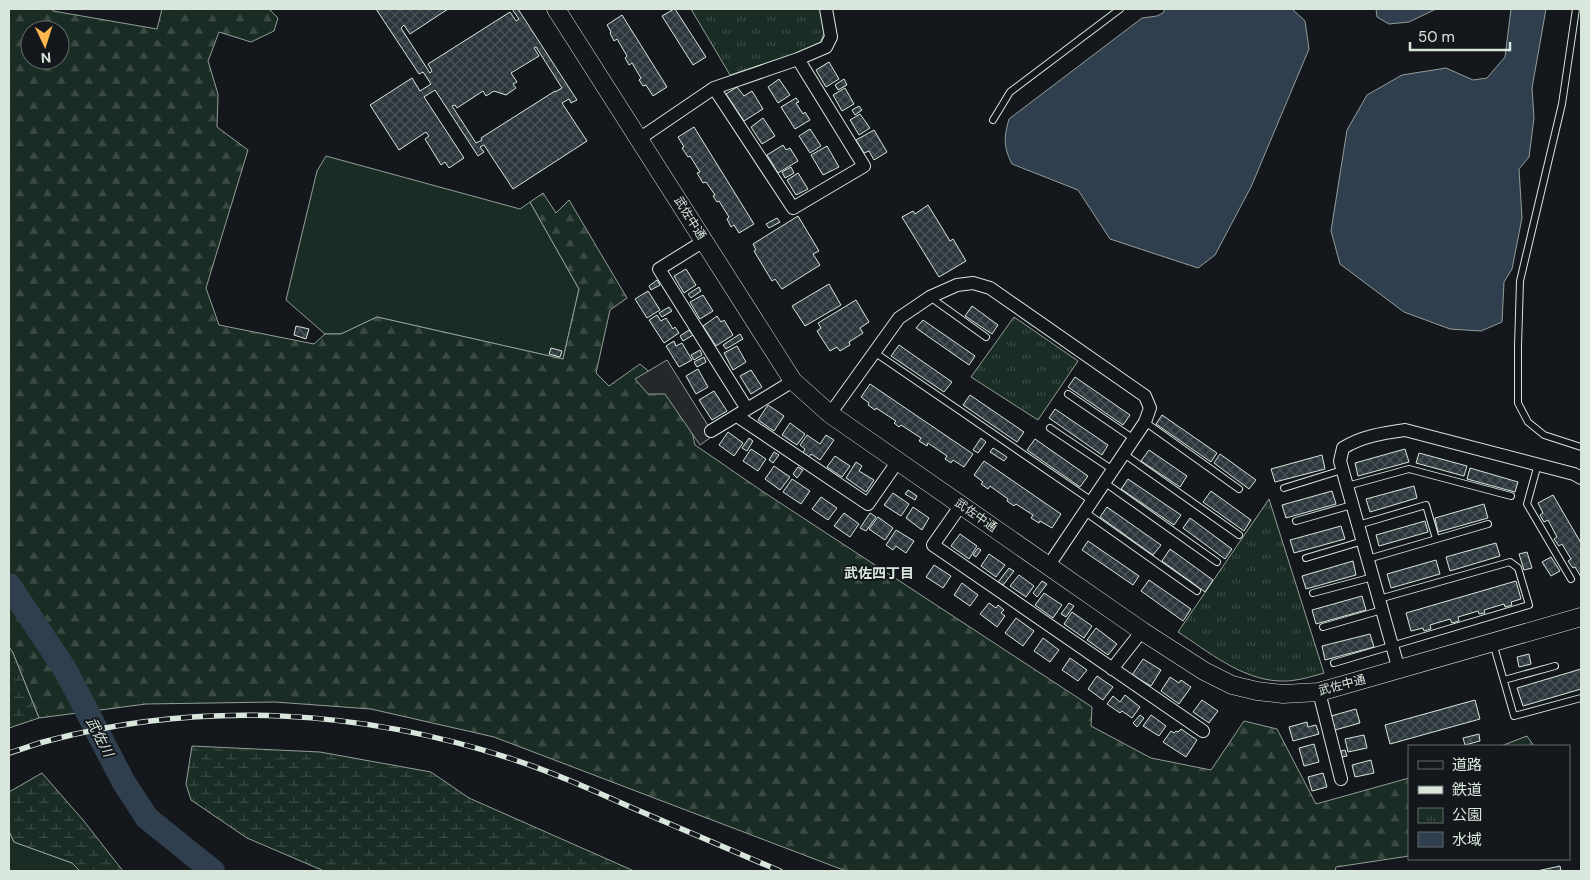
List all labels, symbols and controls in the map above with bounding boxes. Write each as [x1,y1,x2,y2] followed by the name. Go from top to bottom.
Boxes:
[20,20,70,70] north arrow
[1410,20,1510,52] scale bar
[1418,27,1455,47] text: 50 m
[40,49,52,67] text: N
[670,193,710,243] street label: 武佐中通
[952,495,1000,535] street label: 武佐中通
[844,564,914,582] district label: 武佐四丁目
[1317,671,1367,699] street label: 武佐中通
[82,714,118,762] water label: 武佐川
[1408,745,1570,860] legend
[1452,755,1482,775] text: 道路
[1452,780,1482,800] text: 鉄道
[1452,805,1482,825] text: 公園
[1452,830,1482,850] text: 水域

